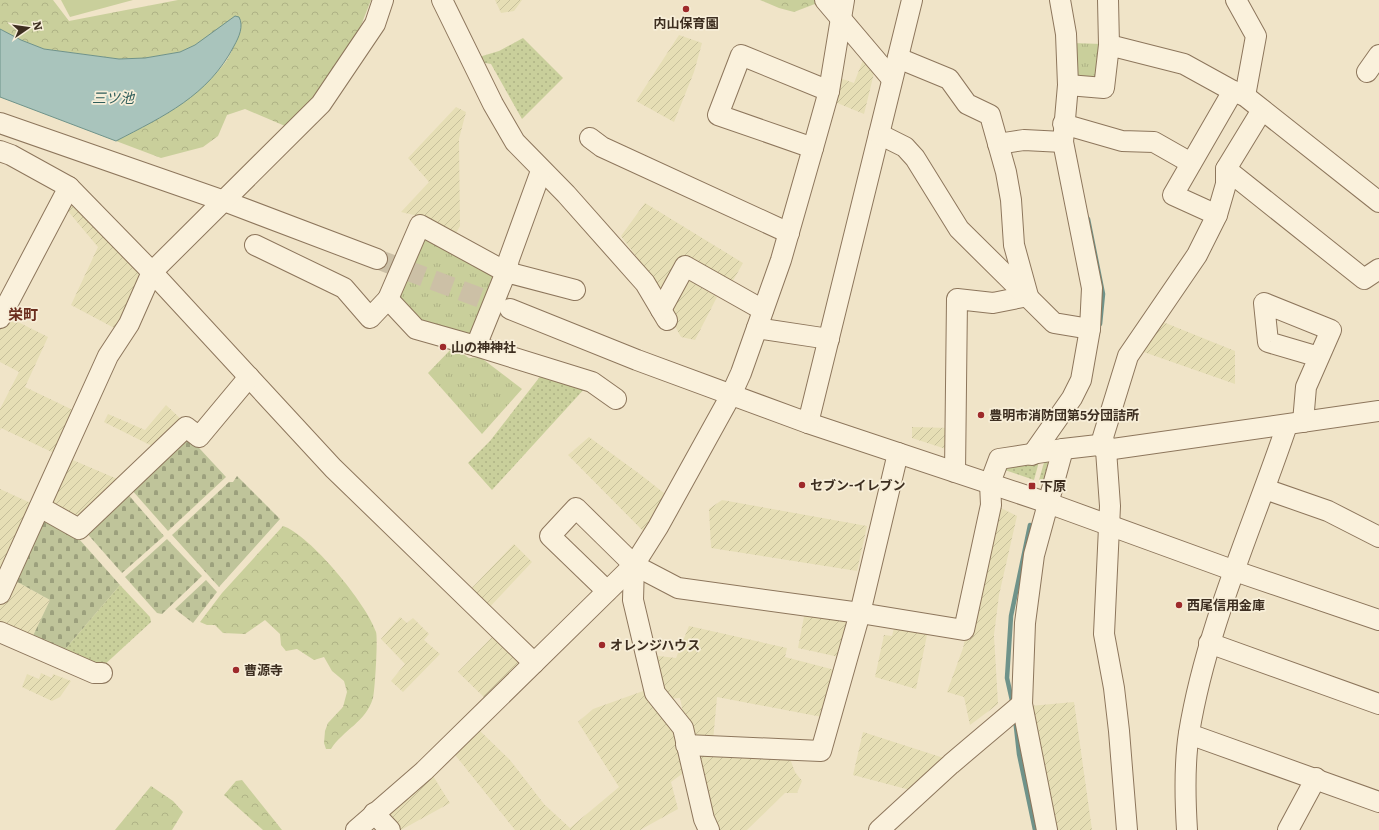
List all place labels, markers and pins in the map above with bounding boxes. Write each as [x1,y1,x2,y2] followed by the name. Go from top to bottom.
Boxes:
[681,4,691,14] marker: 内山保育園
[653,13,719,32] place label: 内山保育園
[451,337,516,356] place label: 山の神神社
[438,342,448,352] marker: 山の神神社
[989,405,1139,424] place label: 豊明市消防団第5分団詰所
[976,410,986,420] marker: 豊明市消防団第5分団詰所
[810,475,905,494] place label: セブン-イレブン
[1040,476,1066,495] place label: 下原
[797,480,807,490] marker: セブン-イレブン
[1027,481,1037,491] marker: 下原
[1187,595,1265,614] place label: 西尾信用金庫
[1174,600,1184,610] marker: 西尾信用金庫
[610,635,700,654] place label: オレンジハウス
[597,640,607,650] marker: オレンジハウス
[244,660,283,679] place label: 曹源寺
[231,665,241,675] marker: 曹源寺

